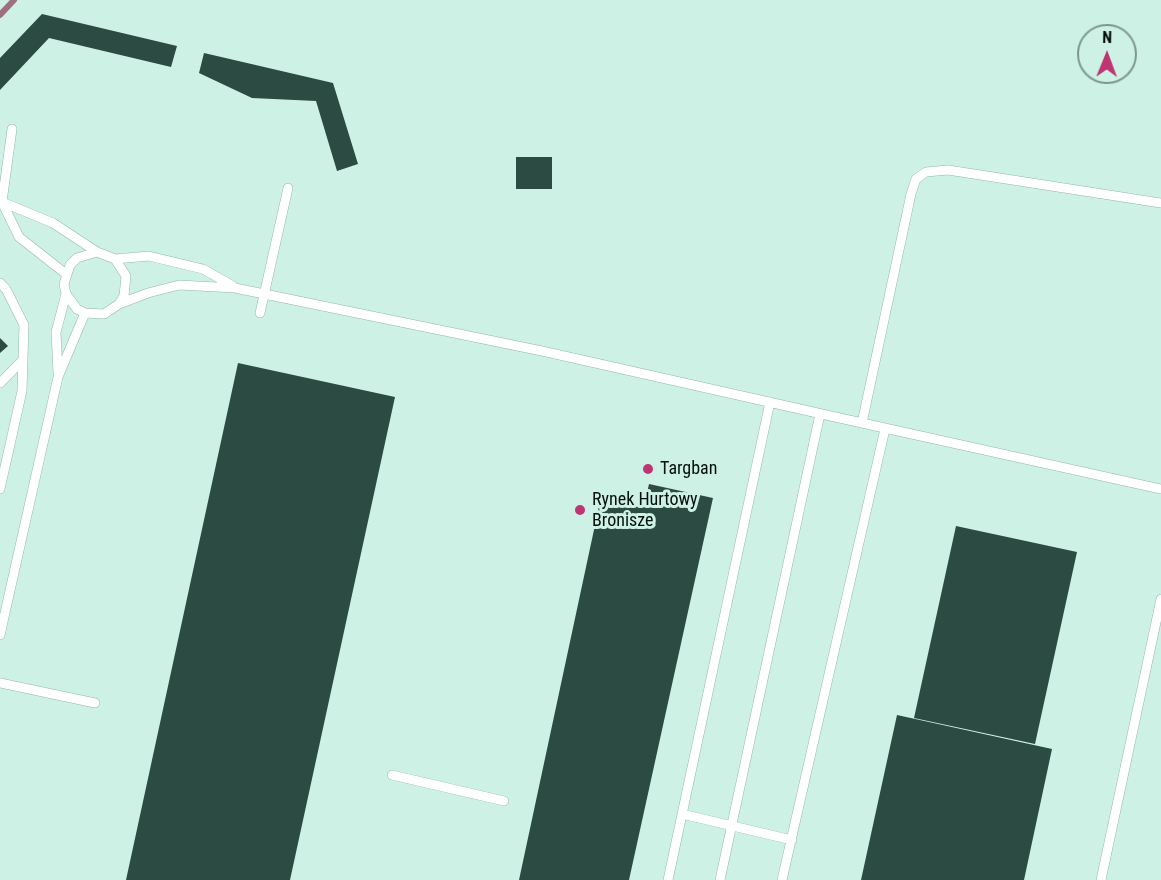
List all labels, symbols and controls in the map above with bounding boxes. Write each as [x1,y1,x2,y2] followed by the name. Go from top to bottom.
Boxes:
[1077,24,1137,84] north arrow
[1102,28,1112,47] text: N
[660,458,717,480] place label: Targban
[641,462,655,476] marker: Targban
[592,489,698,532] place label: Rynek Hurtowy Bronisze
[573,503,587,517] marker: Rynek Hurtowy Bronisze

